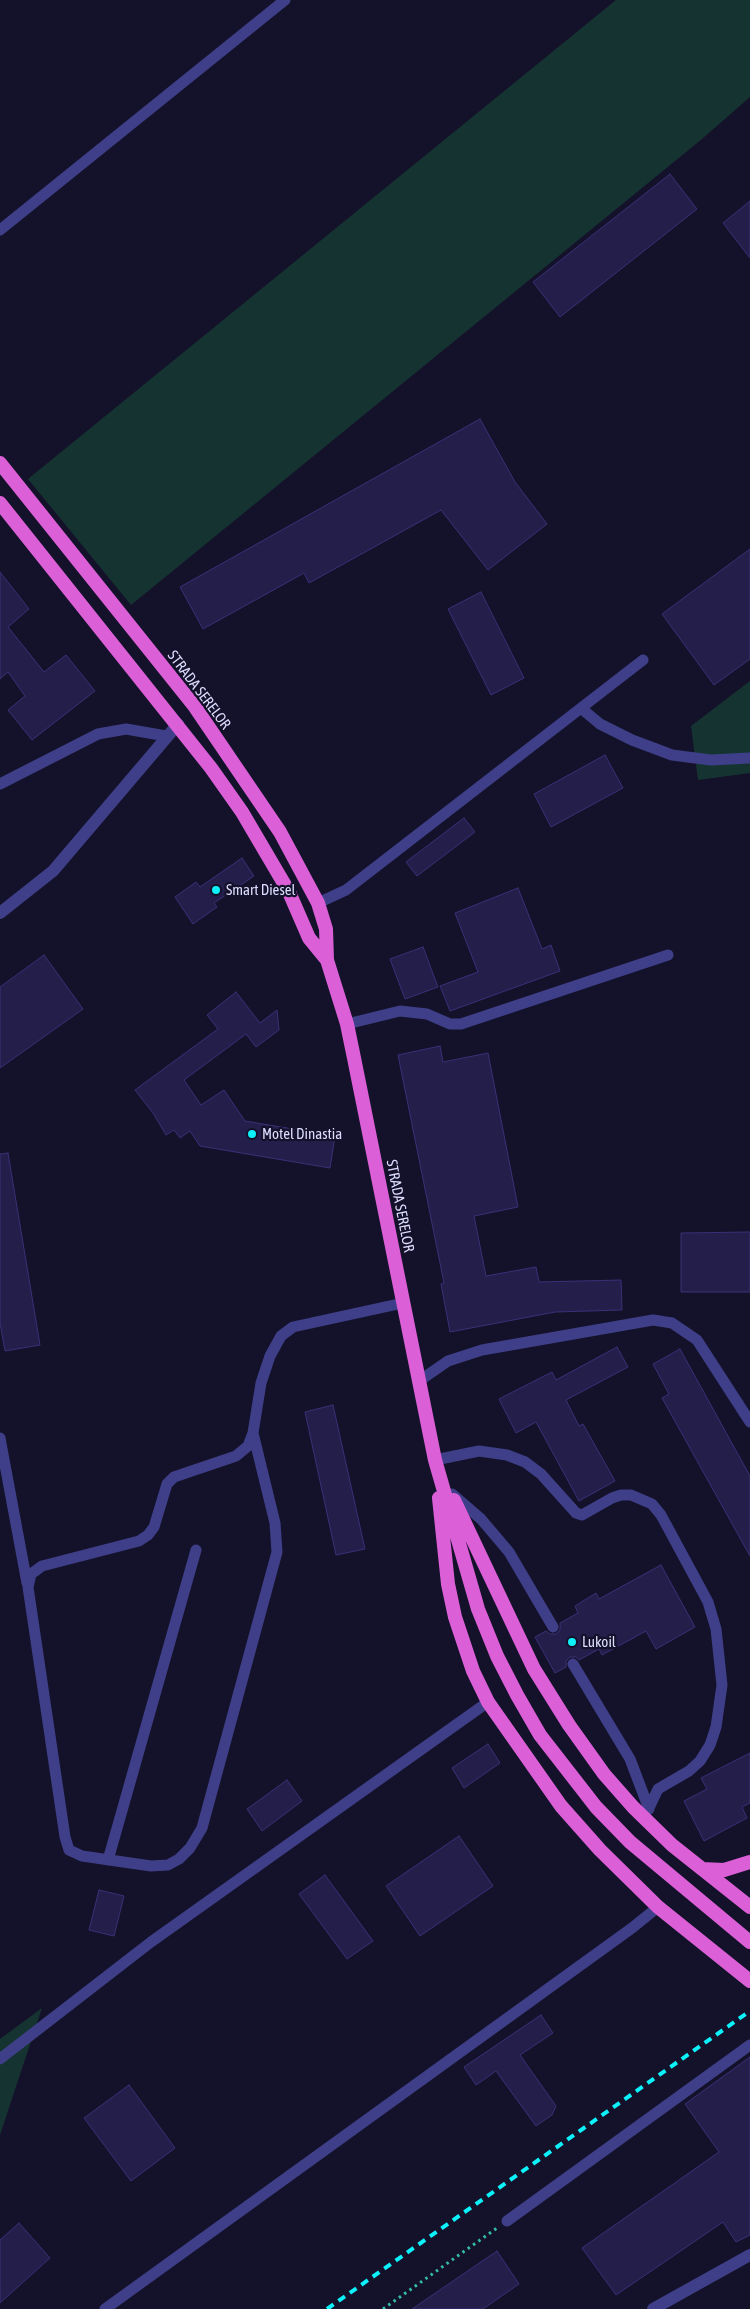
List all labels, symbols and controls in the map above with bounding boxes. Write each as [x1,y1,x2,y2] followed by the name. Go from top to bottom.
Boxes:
[164,647,234,733] street label: STRADA SERELOR
[226,881,295,899] place label: Smart Diesel
[210,884,222,896] marker: Smart Diesel
[262,1125,342,1143] place label: Motel Dinastia
[246,1128,258,1140] marker: Motel Dinastia
[382,1158,418,1254] street label: STRADA SERELOR
[582,1633,616,1651] place label: Lukoil
[566,1636,578,1648] marker: Lukoil

